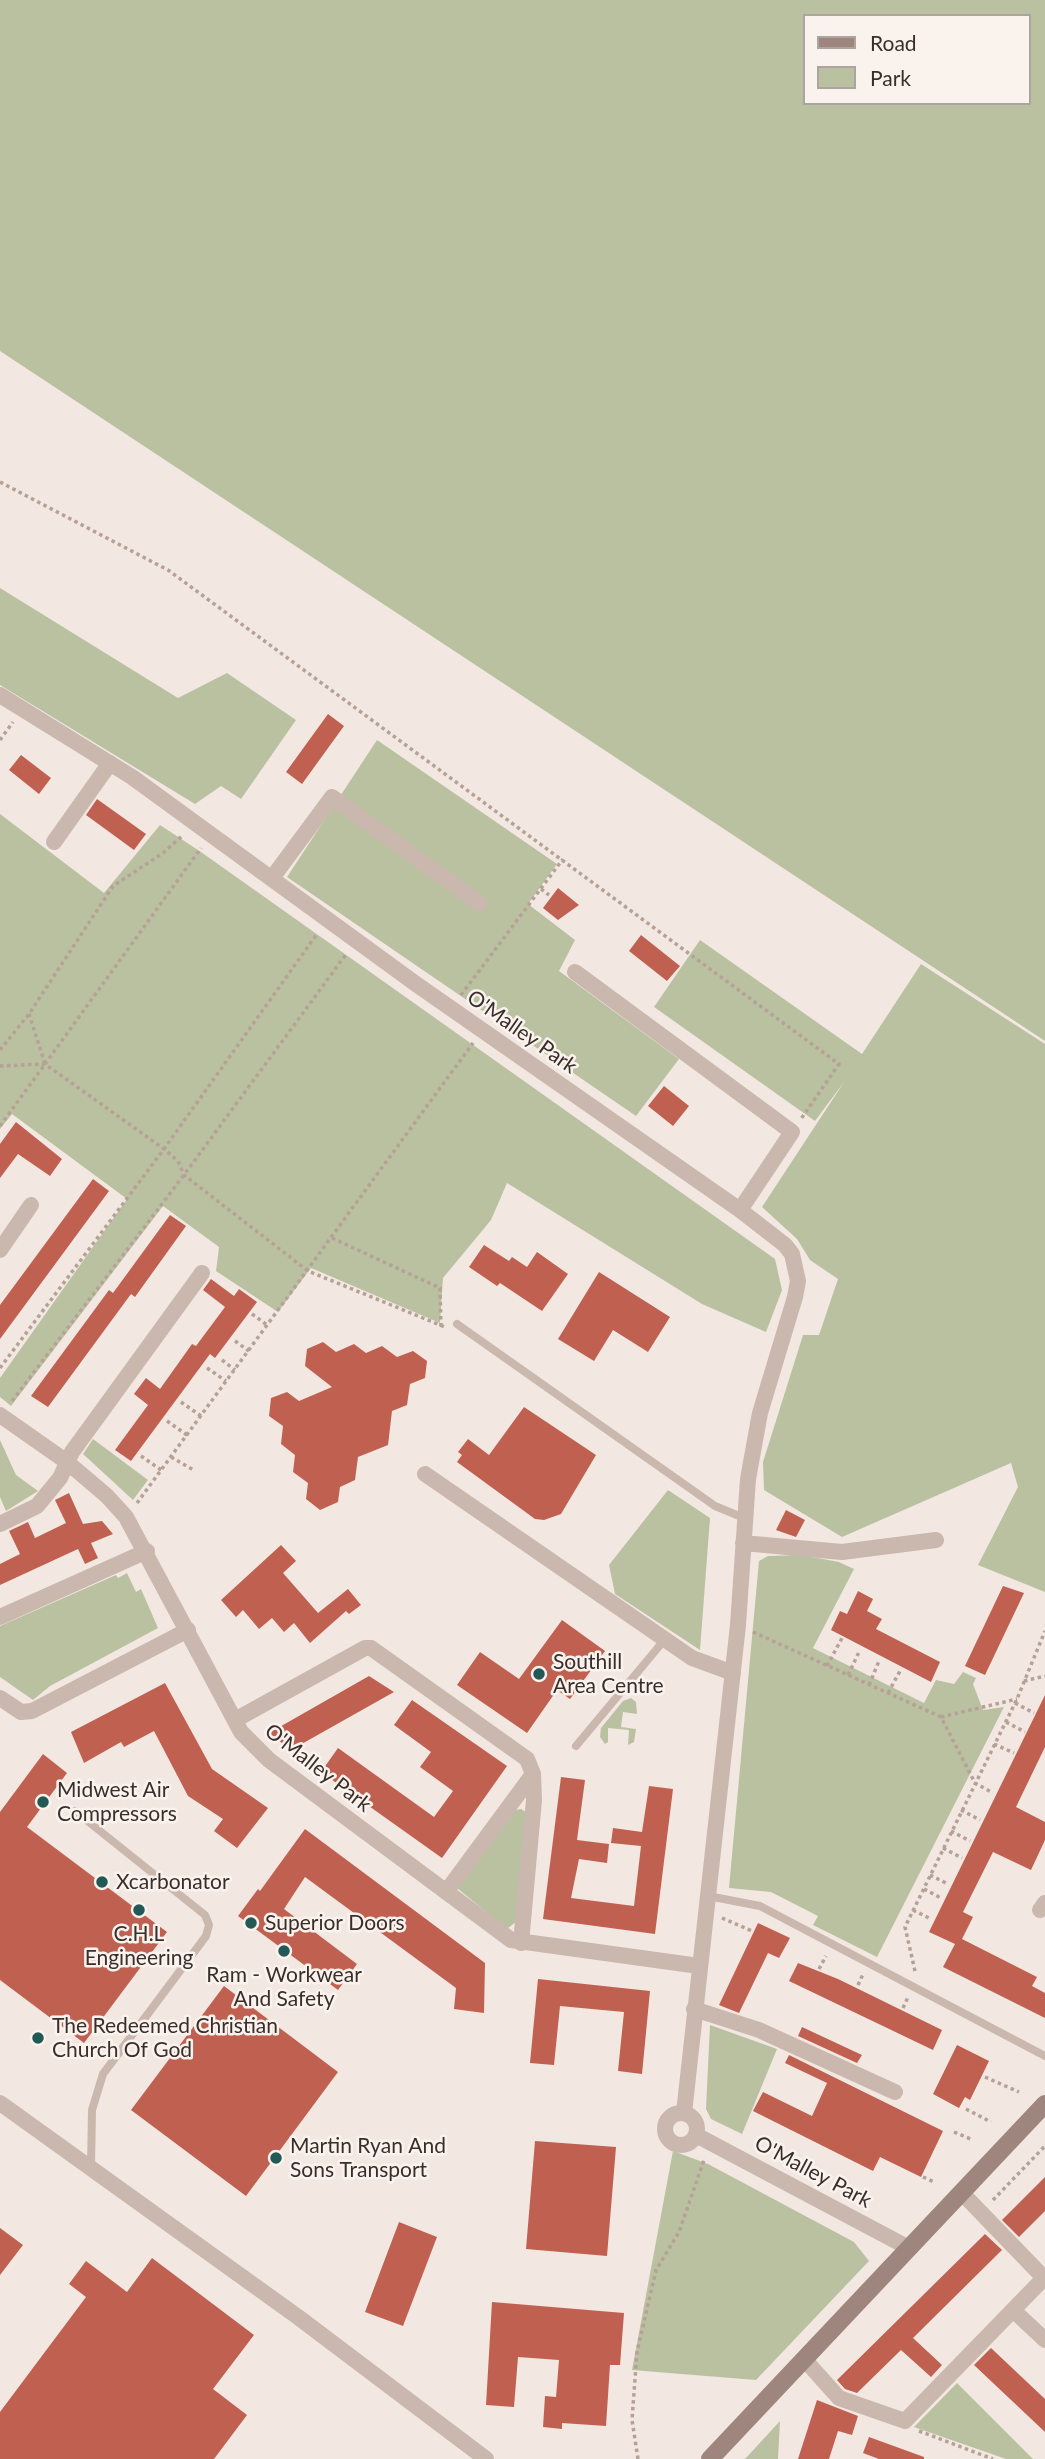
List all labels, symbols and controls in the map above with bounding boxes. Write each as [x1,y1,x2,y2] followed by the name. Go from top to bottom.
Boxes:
[804,14,1031,105] legend
[870,30,917,55] text: Road
[870,65,911,90] text: Park
[462,985,582,1079] street label: O'Malley Park
[553,1649,664,1699] place label: Southill Area Centre
[531,1666,547,1682] marker: Southill Area Centre
[260,1718,376,1818] street label: O'Malley Park
[57,1777,177,1827] place label: Midwest Air Compressors
[35,1794,51,1810] marker: Midwest Air Compressors
[116,1869,230,1895] place label: Xcarbonator
[94,1874,110,1890] marker: Xcarbonator
[131,1902,147,1918] marker: C.H.L Engineering
[265,1910,405,1936] place label: Superior Doors
[243,1915,259,1931] marker: Superior Doors
[85,1921,193,1971] place label: C.H.L Engineering
[276,1943,292,1959] marker: Ram - Workwear And Safety
[206,1962,362,2012] place label: Ram - Workwear And Safety
[52,2013,278,2063] place label: The Redeemed Christian Church Of God
[30,2030,46,2046] marker: The Redeemed Christian Church Of God
[750,2131,876,2213] street label: O'Malley Park
[290,2133,446,2183] place label: Martin Ryan And Sons Transport
[268,2150,284,2166] marker: Martin Ryan And Sons Transport

